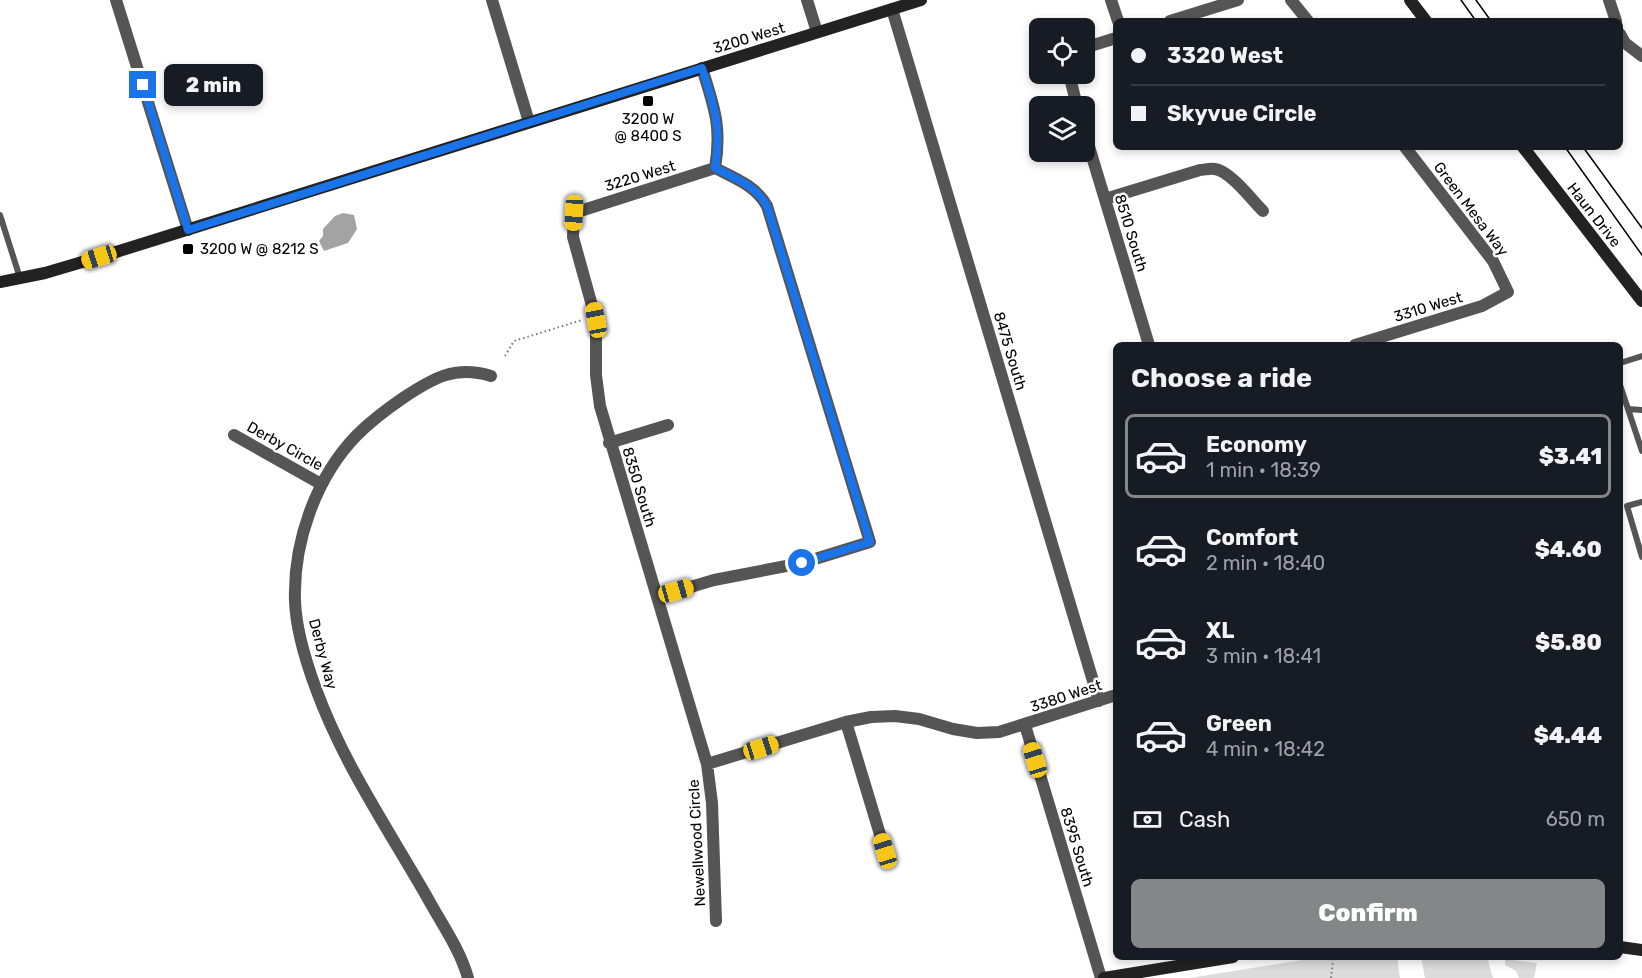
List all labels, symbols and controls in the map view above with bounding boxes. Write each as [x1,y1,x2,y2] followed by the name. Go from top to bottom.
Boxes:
[1029,18,1095,162] map controls
[1029,18,1095,84] button: locate
[711,19,787,57] street label: 3200 West
[1167,42,1283,69] text: 3320 West
[164,64,263,106] callout: 2 min
[129,71,156,98] route end
[186,73,241,97] text: 2 min
[641,94,655,108] marker: 3200 W @ 8400 S
[1029,96,1095,162] button: layers
[1167,100,1317,127] text: Skyvue Circle
[614,110,682,145] place label: 3200 W @ 8400 S
[602,157,678,195] street label: 3220 West
[1430,158,1512,260] street label: Green Mesa Way
[1563,179,1625,251] street label: Haun Drive
[1111,192,1151,274] street label: 8510 South
[564,195,584,231] car
[200,240,318,258] place label: 3200 W @ 8212 S
[181,242,195,256] marker: 3200 W @ 8212 S
[79,243,119,271] car
[1392,288,1465,326] street label: 3310 West
[584,301,608,339] car
[990,310,1030,392] street label: 8475 South
[1131,362,1312,394] text: Choose a ride
[244,418,326,474] street label: Derby Circle
[1134,429,1188,483] icon: car
[1206,431,1307,458] text: Economy
[1539,443,1602,470] text: $3.41
[618,445,660,529] street label: 8350 South
[1206,458,1321,482] text: 1 min · 18:39
[1134,522,1188,576] icon: car
[1206,524,1298,551] text: Comfort
[1535,536,1602,563] text: $4.60
[788,549,815,576] route start
[1206,551,1325,575] text: 2 min · 18:40
[656,577,696,605] car
[1134,615,1188,669] icon: car
[305,617,341,691] street label: Derby Way
[1206,617,1234,644] text: XL
[1535,629,1602,656] text: $5.80
[1206,644,1321,668] text: 3 min · 18:41
[1028,676,1104,716] street label: 3380 West
[1134,708,1188,762] icon: car
[1206,710,1272,737] text: Green
[1534,722,1602,749] text: $4.44
[741,734,781,762] car
[1206,737,1325,761] text: 4 min · 18:42
[1021,740,1049,780] car
[685,779,709,907] street label: Newellwood Circle
[1131,803,1164,836] icon: cash
[1056,805,1098,889] street label: 8395 South
[1179,806,1230,833] text: Cash
[1546,807,1605,831] text: 650 m
[871,831,899,871] car
[1131,879,1605,948] button: Confirm

